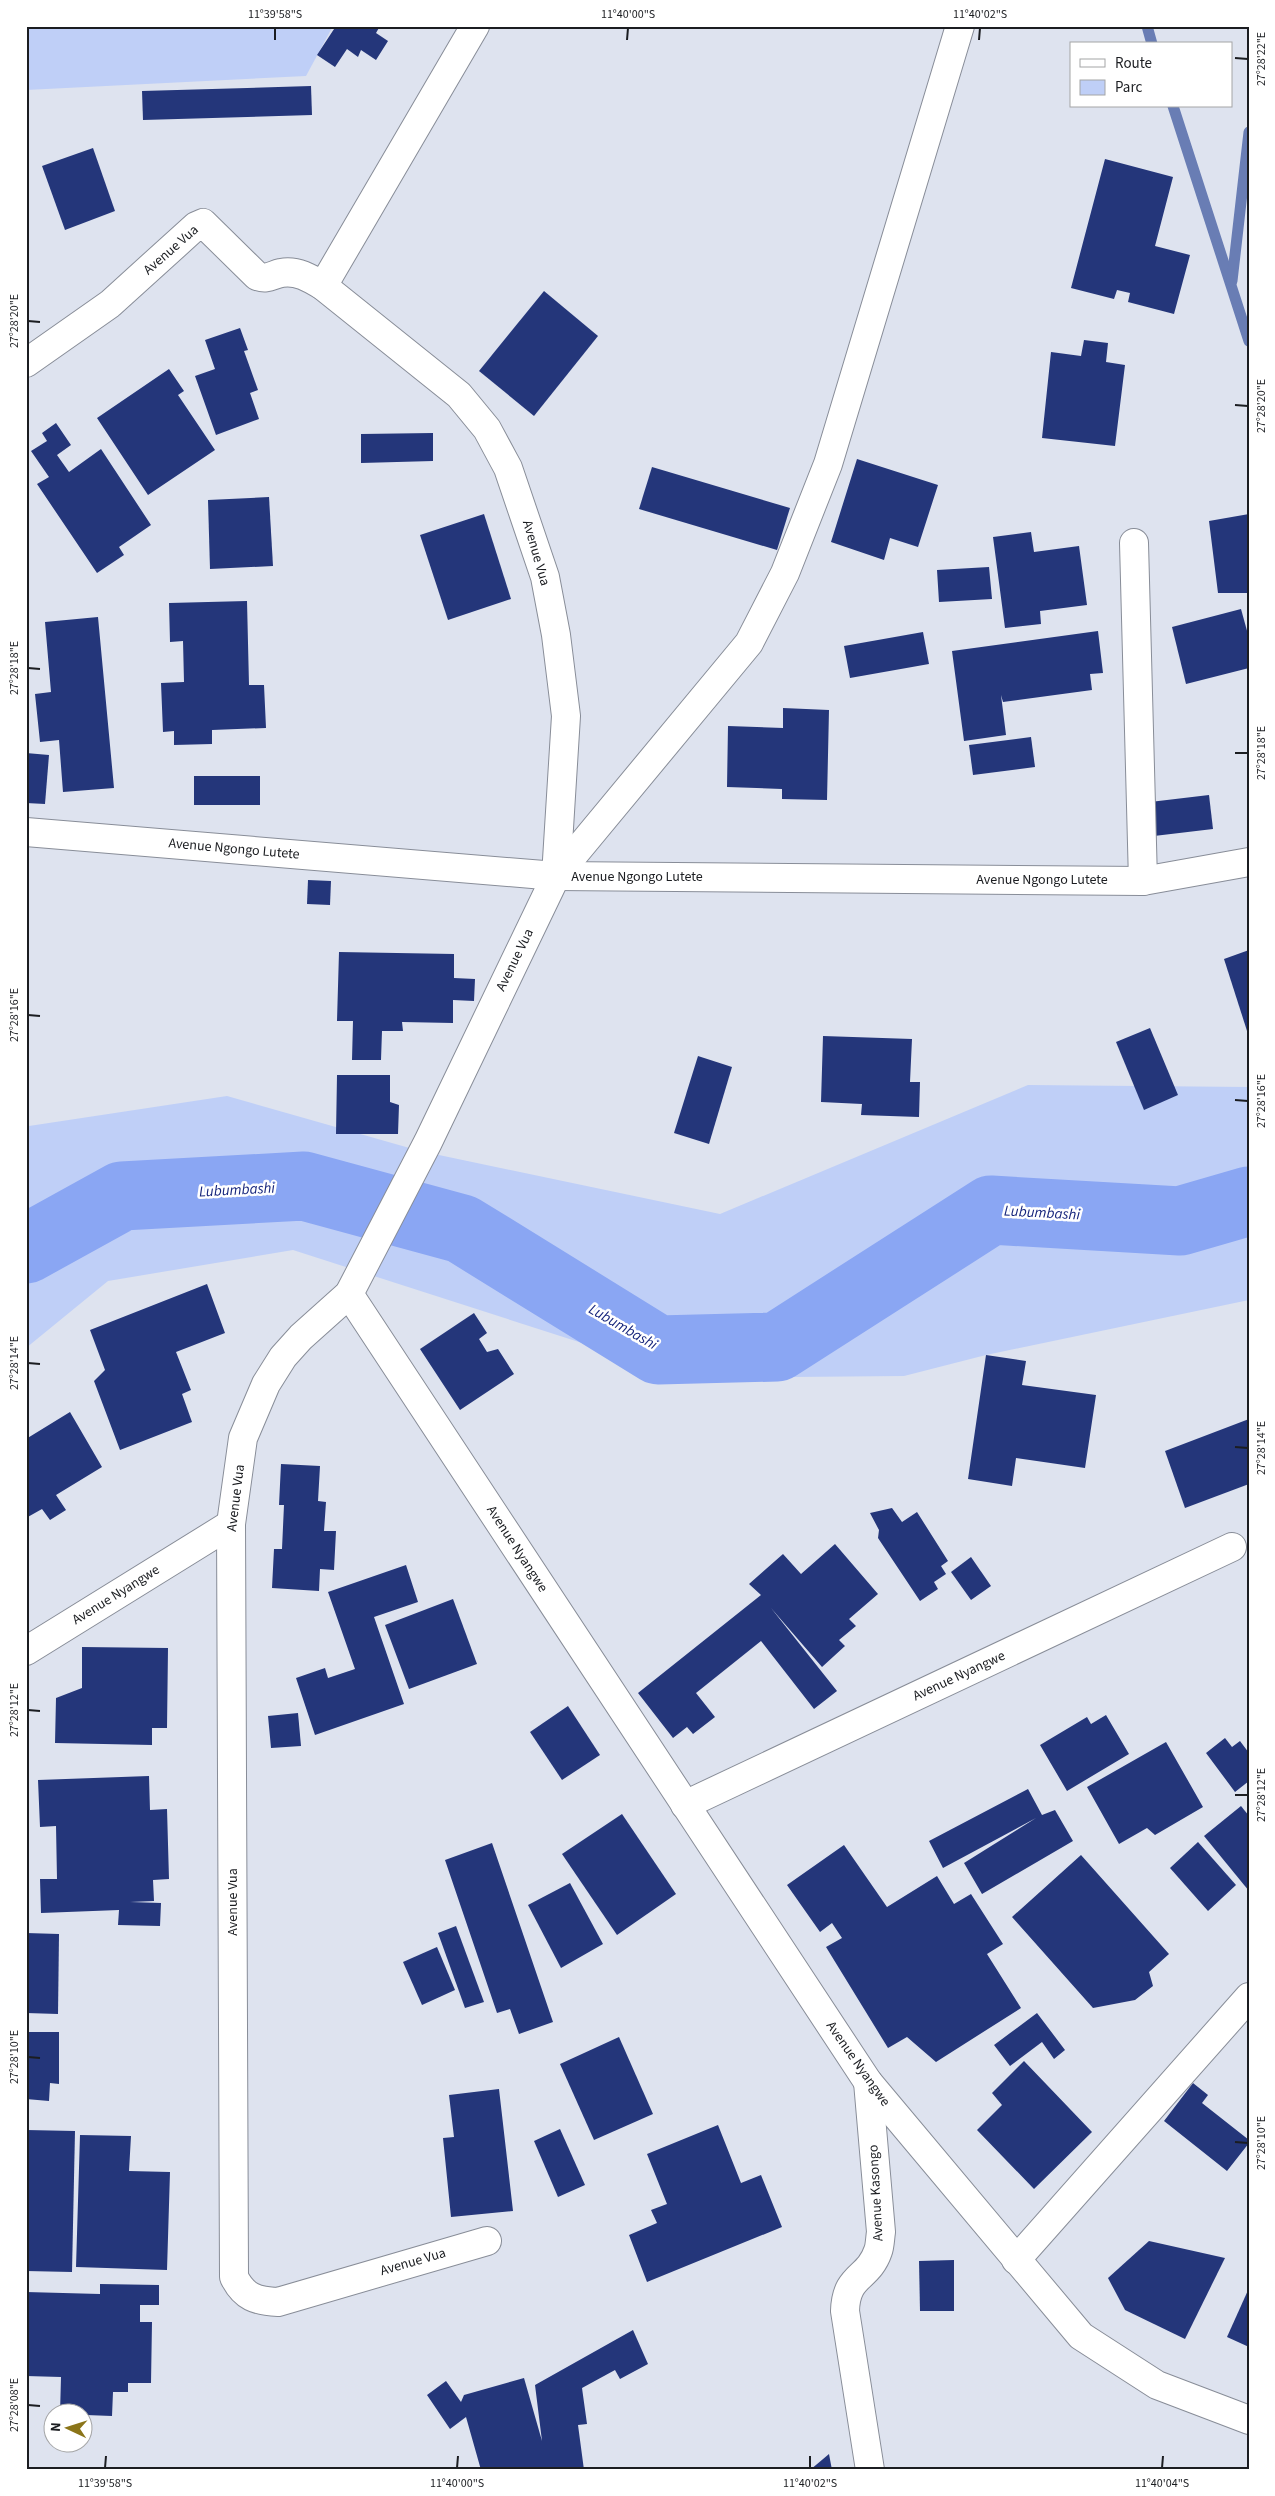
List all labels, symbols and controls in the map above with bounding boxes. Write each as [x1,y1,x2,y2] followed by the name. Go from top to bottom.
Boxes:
[248,6,302,23] text: 11°39'58"S
[601,6,655,23] text: 11°40'00"S
[953,6,1007,23] text: 11°40'02"S
[1253,32,1270,86] text: 27°28'22"E
[1070,42,1232,108] legend
[1115,53,1152,74] text: Route
[1115,77,1142,98] text: Parc
[139,220,203,280] street label: Avenue Vua
[6,294,23,348] text: 27°28'20"E
[1253,379,1270,433] text: 27°28'20"E
[517,518,555,588] street label: Avenue Vua
[6,641,23,695] text: 27°28'18"E
[1253,726,1270,780] text: 27°28'18"E
[168,833,300,865] street label: Avenue Ngongo Lutete
[571,867,703,887] street label: Avenue Ngongo Lutete
[976,870,1108,890] street label: Avenue Ngongo Lutete
[491,925,539,995] street label: Avenue Vua
[6,988,23,1042] text: 27°28'16"E
[1253,1074,1270,1128] text: 27°28'16"E
[199,1178,276,1202] water label: Lubumbashi
[1004,1201,1081,1225] water label: Lubumbashi
[585,1299,662,1355] water label: Lubumbashi
[6,1336,23,1390] text: 27°28'14"E
[1253,1421,1270,1475] text: 27°28'14"E
[222,1463,250,1533] street label: Avenue Vua
[481,1502,553,1596] street label: Avenue Nyangwe
[68,1560,164,1630] street label: Avenue Nyangwe
[909,1646,1009,1706] street label: Avenue Nyangwe
[6,1683,23,1737] text: 27°28'12"E
[1253,1768,1270,1822] text: 27°28'12"E
[223,1868,243,1936] street label: Avenue Vua
[821,2017,895,2111] street label: Avenue Nyangwe
[6,2030,23,2084] text: 27°28'10"E
[1253,2116,1270,2170] text: 27°28'10"E
[863,2144,889,2242] street label: Avenue Kasongo
[378,2243,448,2281] street label: Avenue Vua
[6,2378,23,2432] text: 27°28'08"E
[42,2404,92,2454] north arrow
[46,2422,66,2433] text: N
[78,2475,132,2492] text: 11°39'58"S
[430,2475,484,2492] text: 11°40'00"S
[783,2475,837,2492] text: 11°40'02"S
[1135,2475,1189,2492] text: 11°40'04"S

